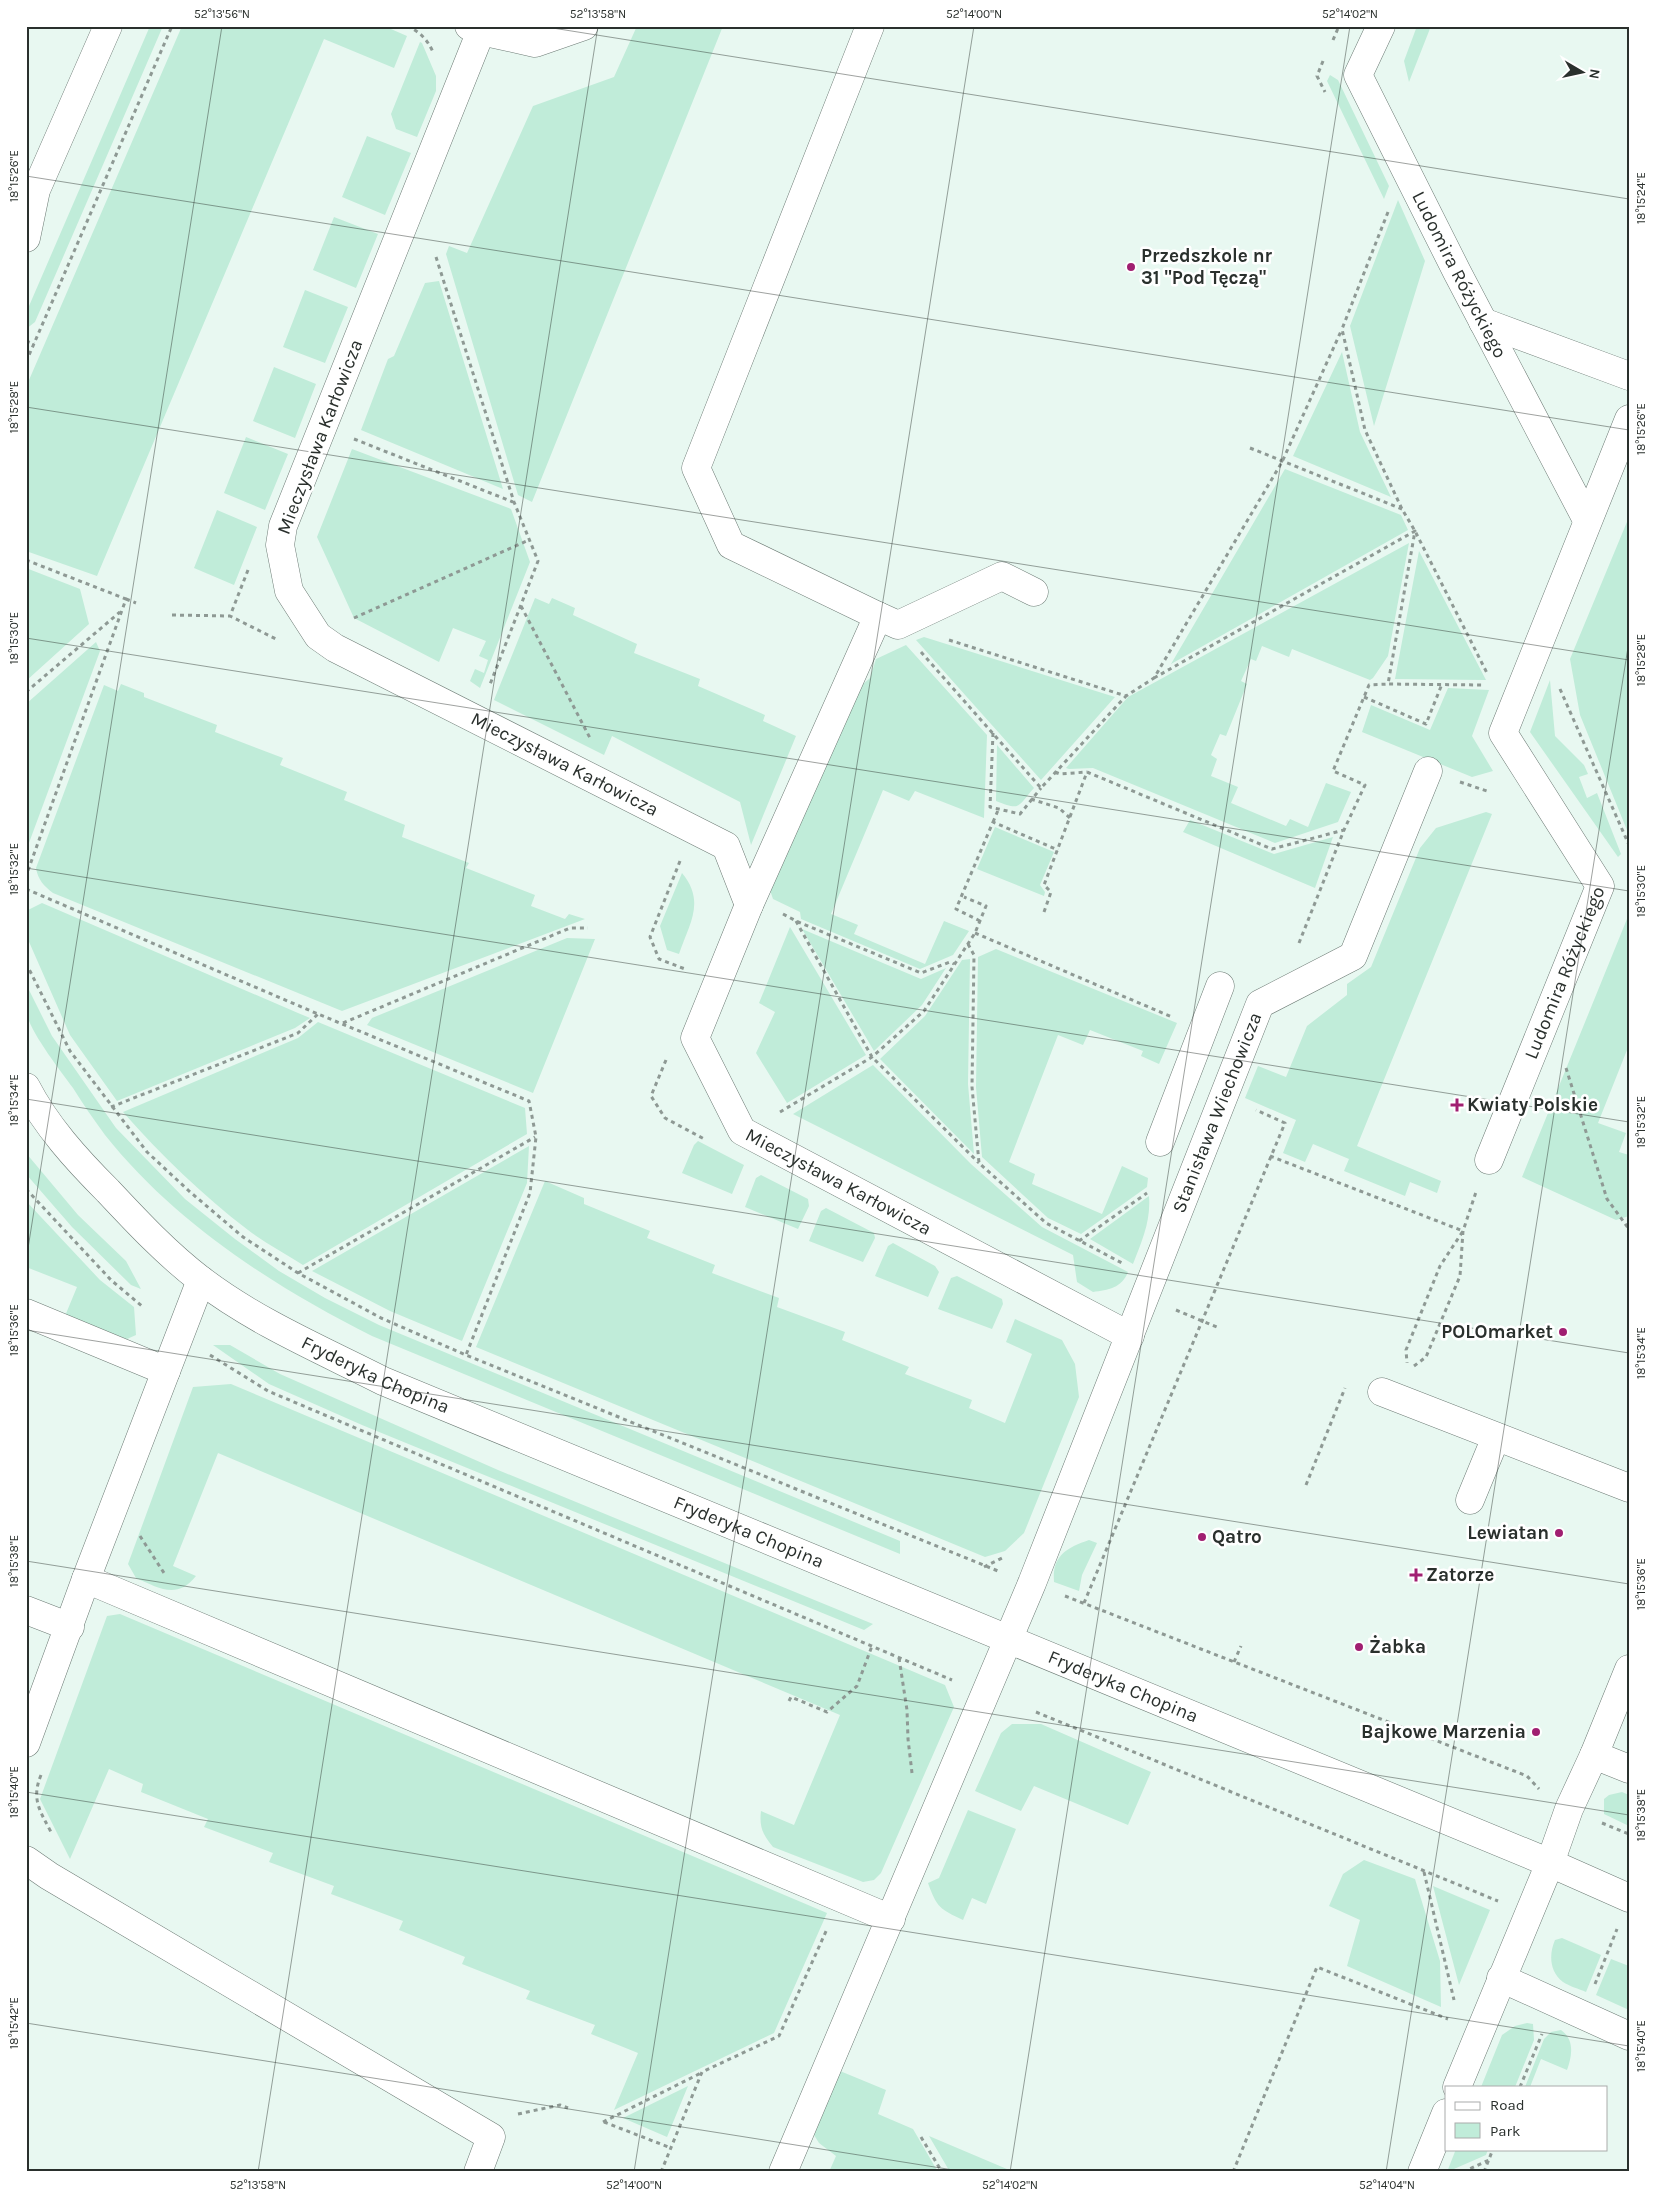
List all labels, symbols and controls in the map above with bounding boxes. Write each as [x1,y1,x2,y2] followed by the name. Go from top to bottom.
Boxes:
[194,7,250,21] text: 52°13'56"N
[570,7,626,21] text: 52°13'58"N
[946,7,1002,21] text: 52°14'00"N
[1322,7,1378,21] text: 52°14'02"N
[1558,48,1608,98] north arrow
[1585,68,1604,80] text: N
[7,150,21,202] text: 18°15'26"E
[1634,172,1648,224] text: 18°15'24"E
[1407,188,1511,362] street label: Ludomira Różyckiego
[1141,245,1273,289] place label: Przedszkole nr 31 "Pod Tęczą"
[1125,261,1137,273] marker: Przedszkole nr 31 "Pod Tęczą"
[273,336,367,538] street label: Mieczysława Karłowicza
[7,381,21,433] text: 18°15'28"E
[1634,403,1648,455] text: 18°15'26"E
[7,612,21,664] text: 18°15'30"E
[1634,634,1648,686] text: 18°15'28"E
[467,708,662,821] street label: Mieczysława Karłowicza
[7,843,21,895] text: 18°15'32"E
[1634,865,1648,917] text: 18°15'30"E
[1520,883,1610,1062] street label: Ludomira Różyckiego
[1168,1009,1267,1216] street label: Stanisława Wiechowicza
[7,1074,21,1126] text: 18°15'34"E
[1467,1094,1598,1116] place label: Kwiaty Polskie
[1634,1096,1648,1148] text: 18°15'32"E
[1451,1099,1463,1111] marker: Kwiaty Polskie
[742,1124,935,1240] street label: Mieczysława Karłowicza
[7,1304,21,1356] text: 18°15'36"E
[1441,1321,1553,1343] place label: POLOmarket
[1557,1326,1569,1338] marker: POLOmarket
[1634,1327,1648,1379] text: 18°15'34"E
[298,1331,453,1418] street label: Fryderyka Chopina
[670,1491,827,1573] street label: Fryderyka Chopina
[1467,1522,1549,1544] place label: Lewiatan
[1212,1526,1262,1548] place label: Qatro
[1553,1527,1565,1539] marker: Lewiatan
[1196,1531,1208,1543] marker: Qatro
[7,1535,21,1587] text: 18°15'38"E
[1634,1558,1648,1610] text: 18°15'36"E
[1426,1564,1494,1586] place label: Zatorze
[1410,1569,1422,1581] marker: Zatorze
[1369,1635,1426,1658] place label: Żabka
[1353,1641,1365,1653] marker: Żabka
[1045,1646,1201,1727] street label: Fryderyka Chopina
[1361,1721,1526,1743] place label: Bajkowe Marzenia
[1530,1726,1542,1738] marker: Bajkowe Marzenia
[7,1766,21,1818] text: 18°15'40"E
[1634,1789,1648,1841] text: 18°15'38"E
[7,1997,21,2049] text: 18°15'42"E
[1634,2020,1648,2072] text: 18°15'40"E
[1445,2086,1608,2150] legend
[1490,2096,1525,2114] text: Road
[1490,2122,1520,2140] text: Park
[230,2178,286,2192] text: 52°13'58"N
[606,2178,662,2192] text: 52°14'00"N
[982,2178,1038,2192] text: 52°14'02"N
[1359,2178,1415,2192] text: 52°14'04"N

